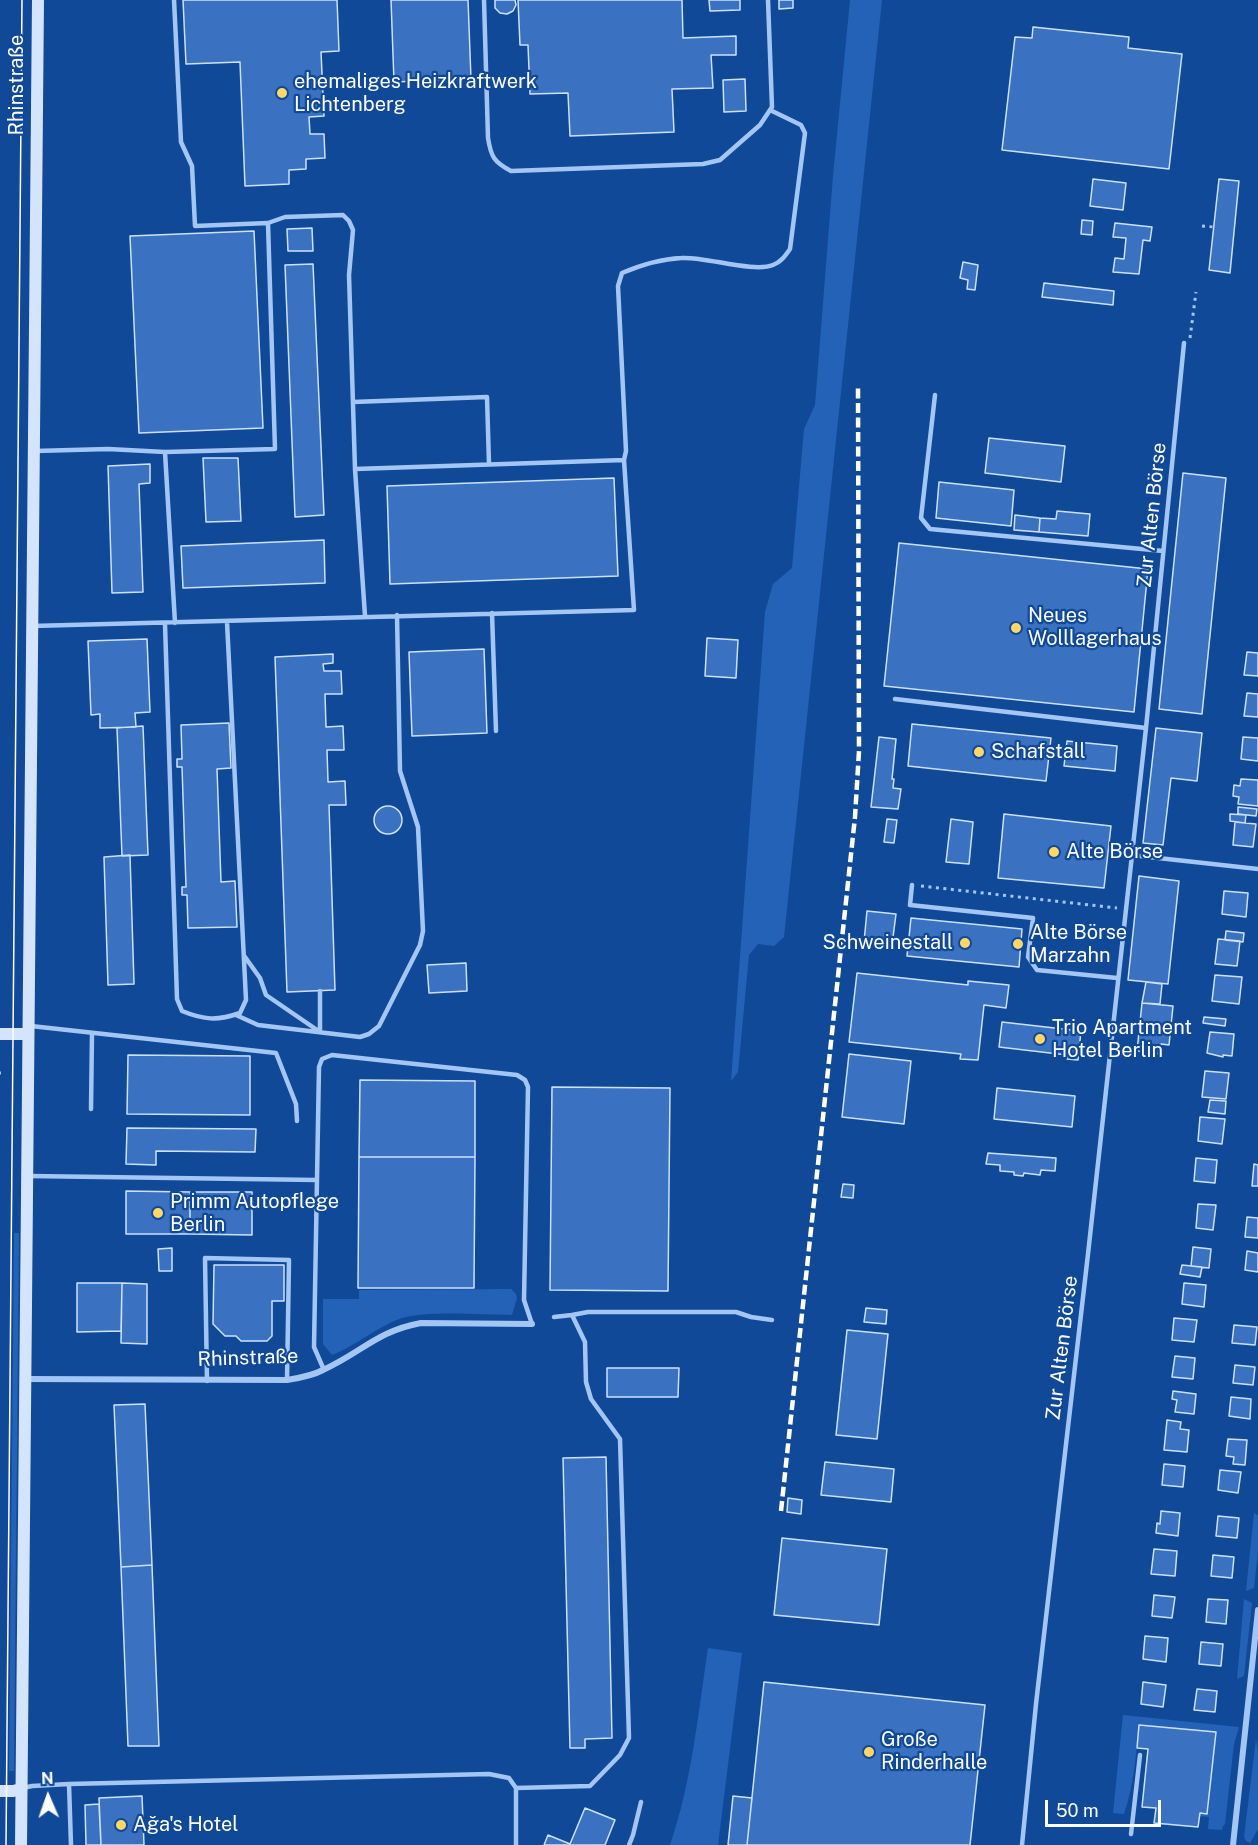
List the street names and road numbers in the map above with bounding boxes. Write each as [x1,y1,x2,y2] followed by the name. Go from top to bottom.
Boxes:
[5,35,29,135] street label: Rhinstraße
[1132,441,1172,589] street label: Zur Alten Börse
[1041,1274,1083,1422] street label: Zur Alten Börse
[197,1344,299,1372] street label: Rhinstraße

